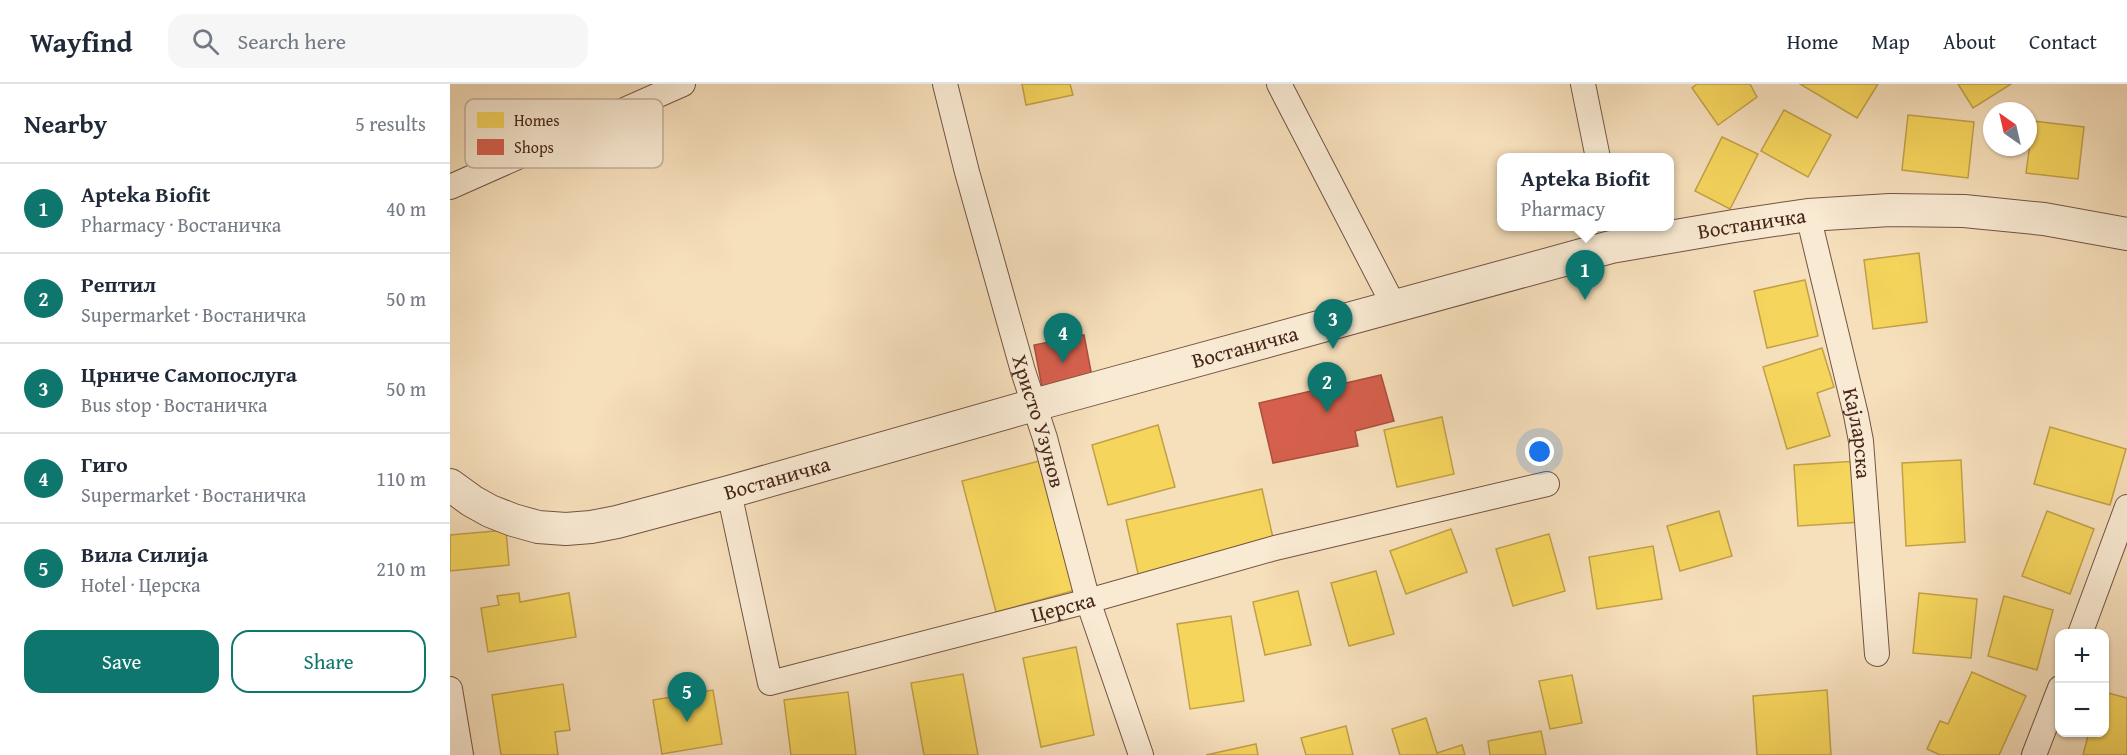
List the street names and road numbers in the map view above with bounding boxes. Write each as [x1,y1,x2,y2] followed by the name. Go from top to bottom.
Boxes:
[1695,200,1808,247] street label: Востаничка
[1188,317,1302,376] street label: Востаничка
[1004,351,1073,491] street label: Христо Узунов
[1835,384,1880,480] street label: Кајларска
[720,448,834,508] street label: Востаничка
[1028,584,1099,630] street label: Церска

